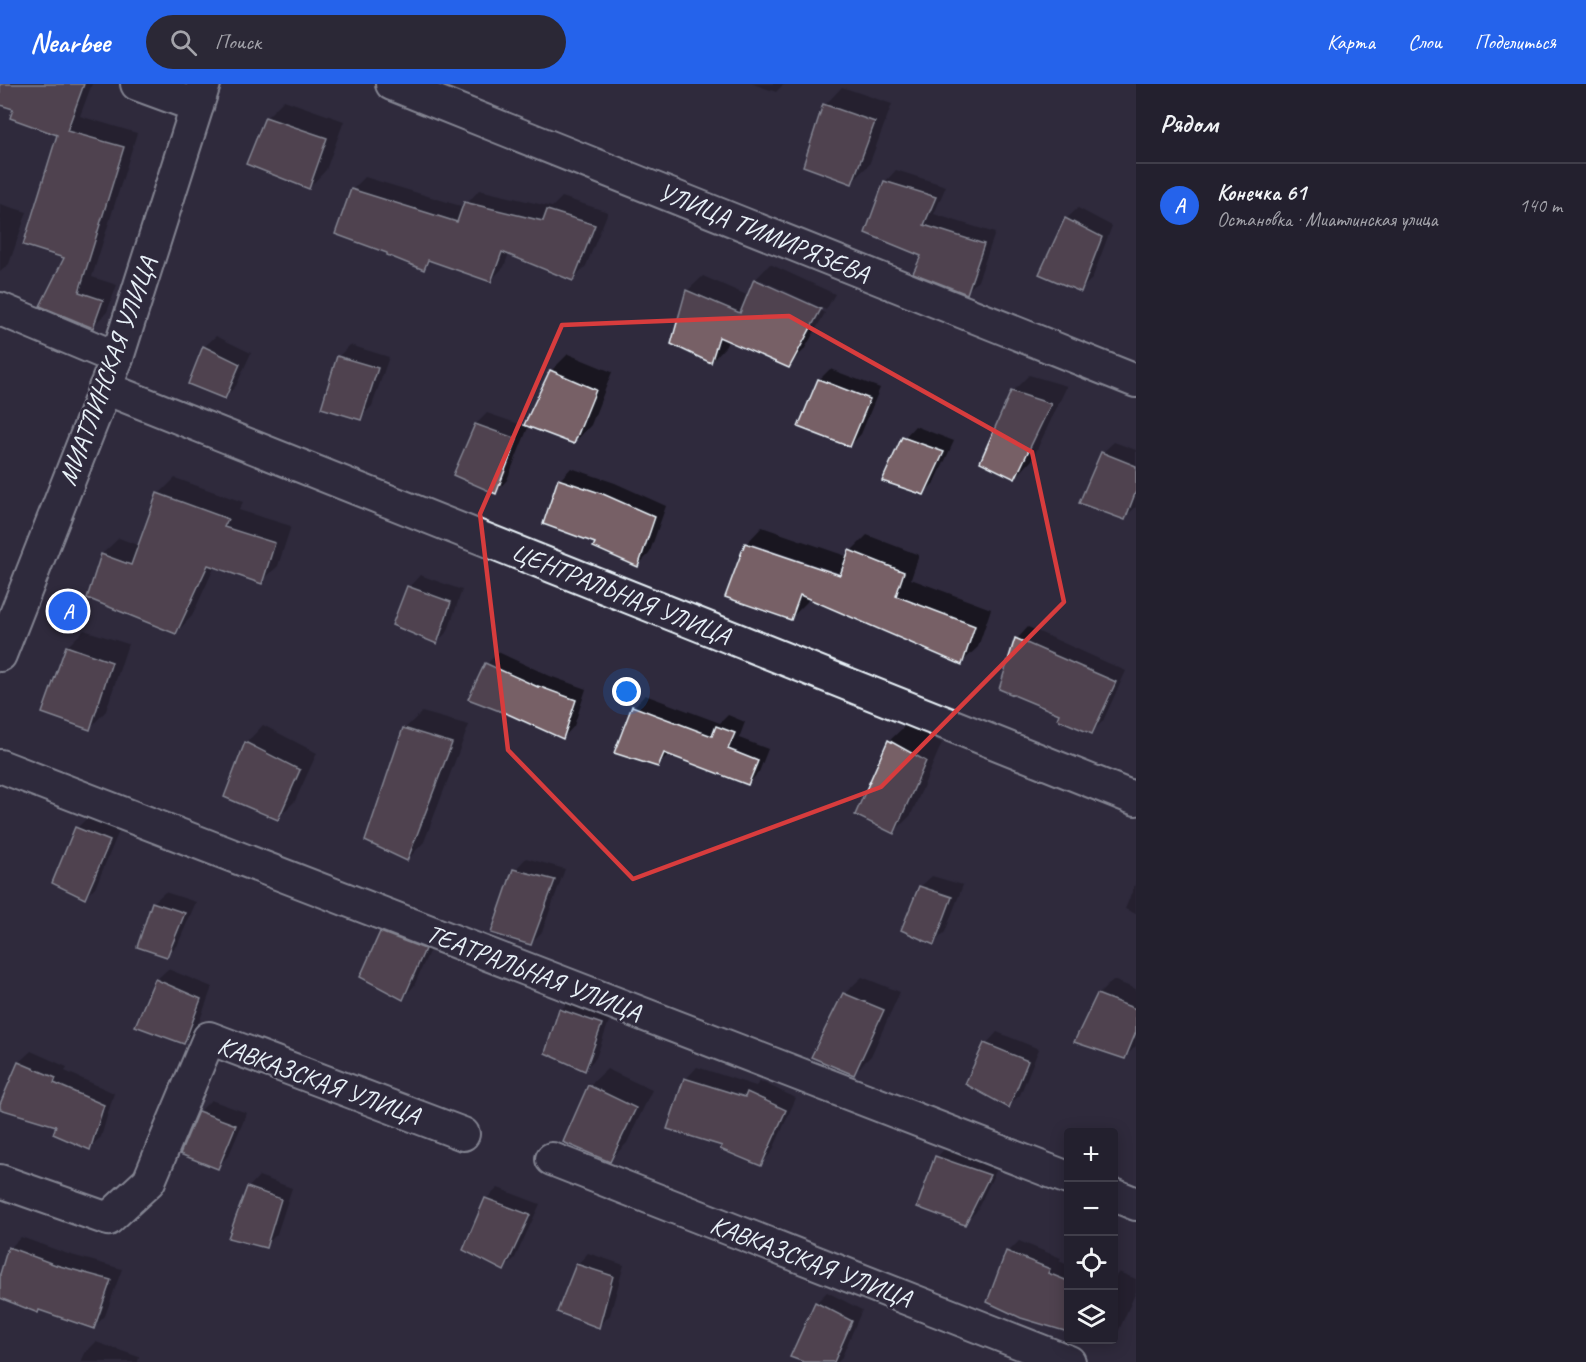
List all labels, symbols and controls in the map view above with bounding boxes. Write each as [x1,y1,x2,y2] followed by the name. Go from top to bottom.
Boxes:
[146,15,566,69] search box
[30,25,110,60] text: Nearbee
[167,26,200,59] icon: search
[215,28,261,56] text: Поиск
[1327,29,1375,55] text: Карта
[1408,29,1442,55] text: Слои
[1475,29,1556,55] text: Поделиться
[1160,107,1218,140] text: Рядом
[653,175,875,290] street label: УЛИЦА ТИМИРЯЗЕВА
[1217,179,1306,207] text: Конечка 61
[1174,193,1185,218] text: A
[1519,193,1562,218] text: 140 m
[1217,207,1438,232] text: Остановка · Миатлинская улица
[51,252,164,490] street label: МИАТЛИНСКАЯ УЛИЦА
[507,535,737,653] street label: ЦЕНТРАЛЬНАЯ УЛИЦА
[48,588,88,634] pin: A
[612,677,641,706] your location
[422,916,647,1029] street label: ТЕАТРАЛЬНАЯ УЛИЦА
[213,1029,426,1133] street label: КАВКАЗСКАЯ УЛИЦА
[1064,1128,1118,1344] map controls
[1064,1128,1118,1182] button: +
[1064,1182,1118,1236] button: −
[706,1208,918,1316] street label: КАВКАЗСКАЯ УЛИЦА
[1064,1236,1118,1290] button: locate
[1064,1290,1118,1344] button: layers

